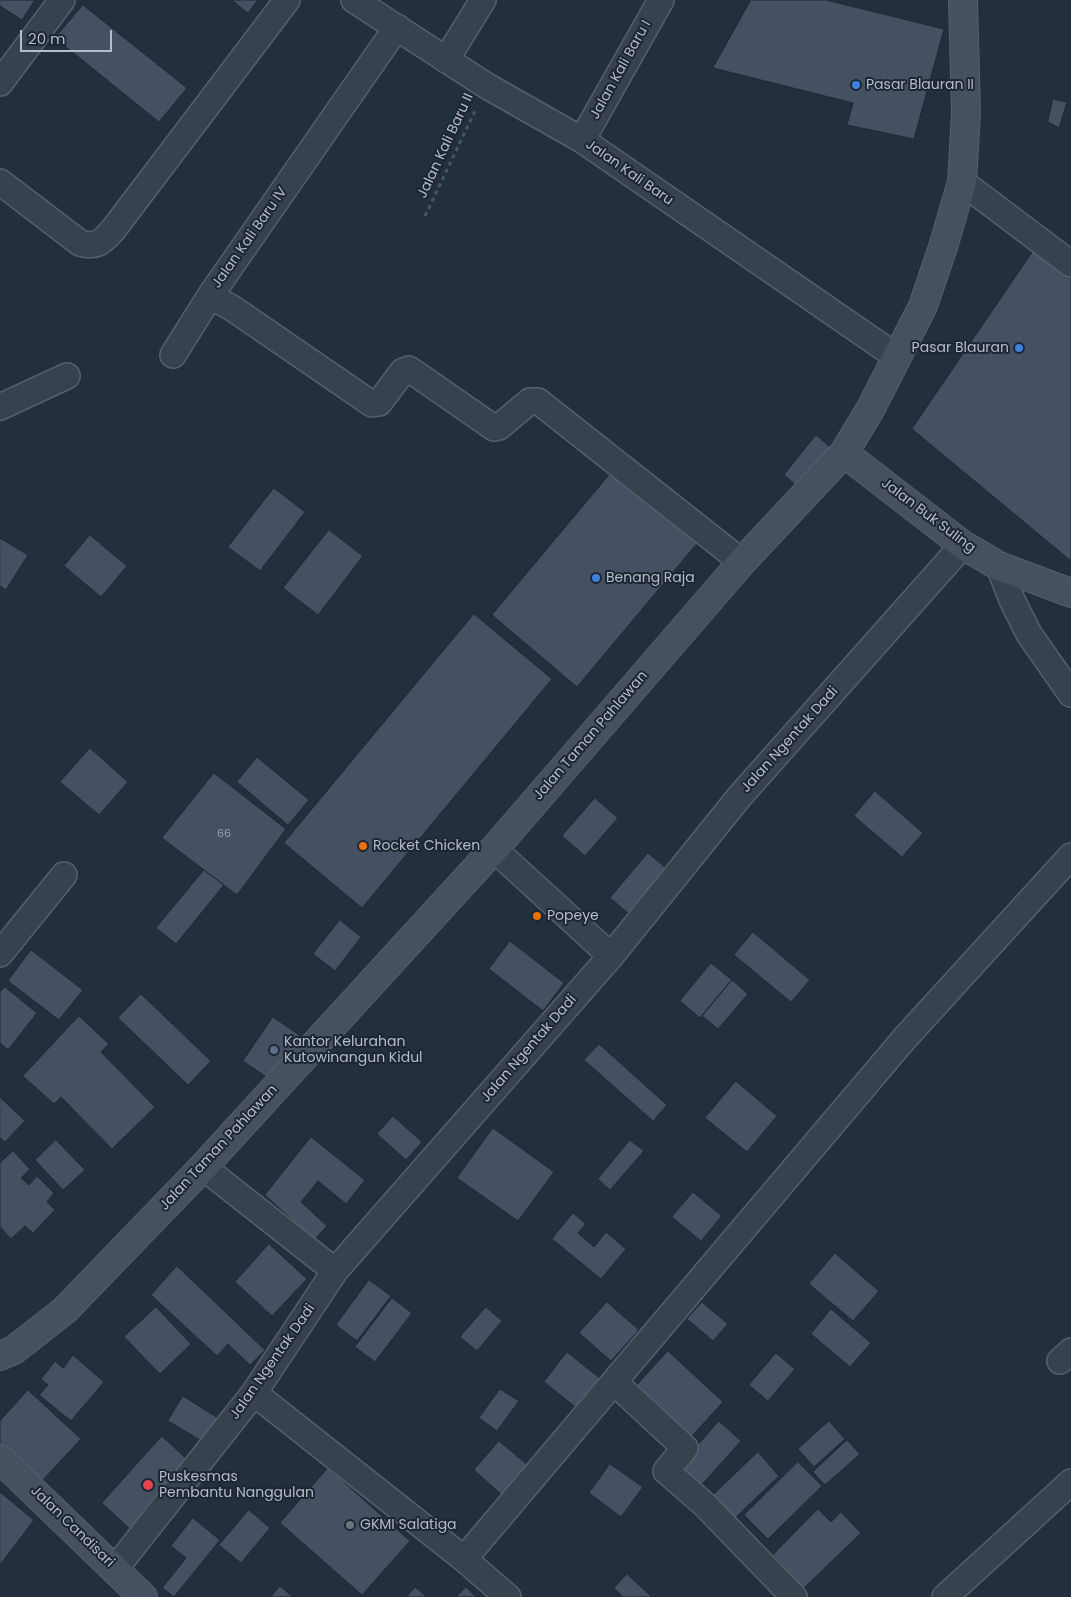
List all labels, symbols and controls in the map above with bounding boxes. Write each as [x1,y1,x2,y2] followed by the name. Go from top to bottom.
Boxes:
[587,18,655,122] street label: Jalan Kali Baru I
[22,20,115,52] scale bar
[28,28,66,49] text: 20 m
[866,77,974,93] place label: Pasar Blauran II
[850,79,862,91] marker: Pasar Blauran II
[414,91,478,201] street label: Jalan Kali Baru II
[582,137,676,209] street label: Jalan Kali Baru
[209,184,291,292] street label: Jalan Kali Baru IV
[912,340,1009,356] place label: Pasar Blauran
[1013,342,1025,354] marker: Pasar Blauran
[878,475,978,557] street label: Jalan Buk Suling
[606,570,695,586] place label: Benang Raja
[590,572,602,584] marker: Benang Raja
[530,668,652,804] street label: Jalan Taman Pahlawan
[738,683,842,797] street label: Jalan Ngentak Dadi
[217,827,231,841] house number: 66
[373,838,480,854] place label: Rocket Chicken
[357,840,369,852] marker: Rocket Chicken
[547,908,599,924] place label: Popeye
[531,910,543,922] marker: Popeye
[478,992,580,1106] street label: Jalan Ngentak Dadi
[284,1034,423,1066] place label: Kantor Kelurahan Kutowinangun Kidul
[268,1044,280,1056] marker: Kantor Kelurahan Kutowinangun Kidul
[156,1082,282,1214] street label: Jalan Taman Pahlawan
[227,1301,319,1423] street label: Jalan Ngentak Dadi
[159,1469,314,1501] place label: Puskesmas Pembantu Nanggulan
[141,1478,155,1492] marker: Puskesmas Pembantu Nanggulan
[27,1483,117,1571] street label: Jalan Candisari
[360,1517,457,1533] place label: GKMI Salatiga
[344,1519,356,1531] marker: GKMI Salatiga

